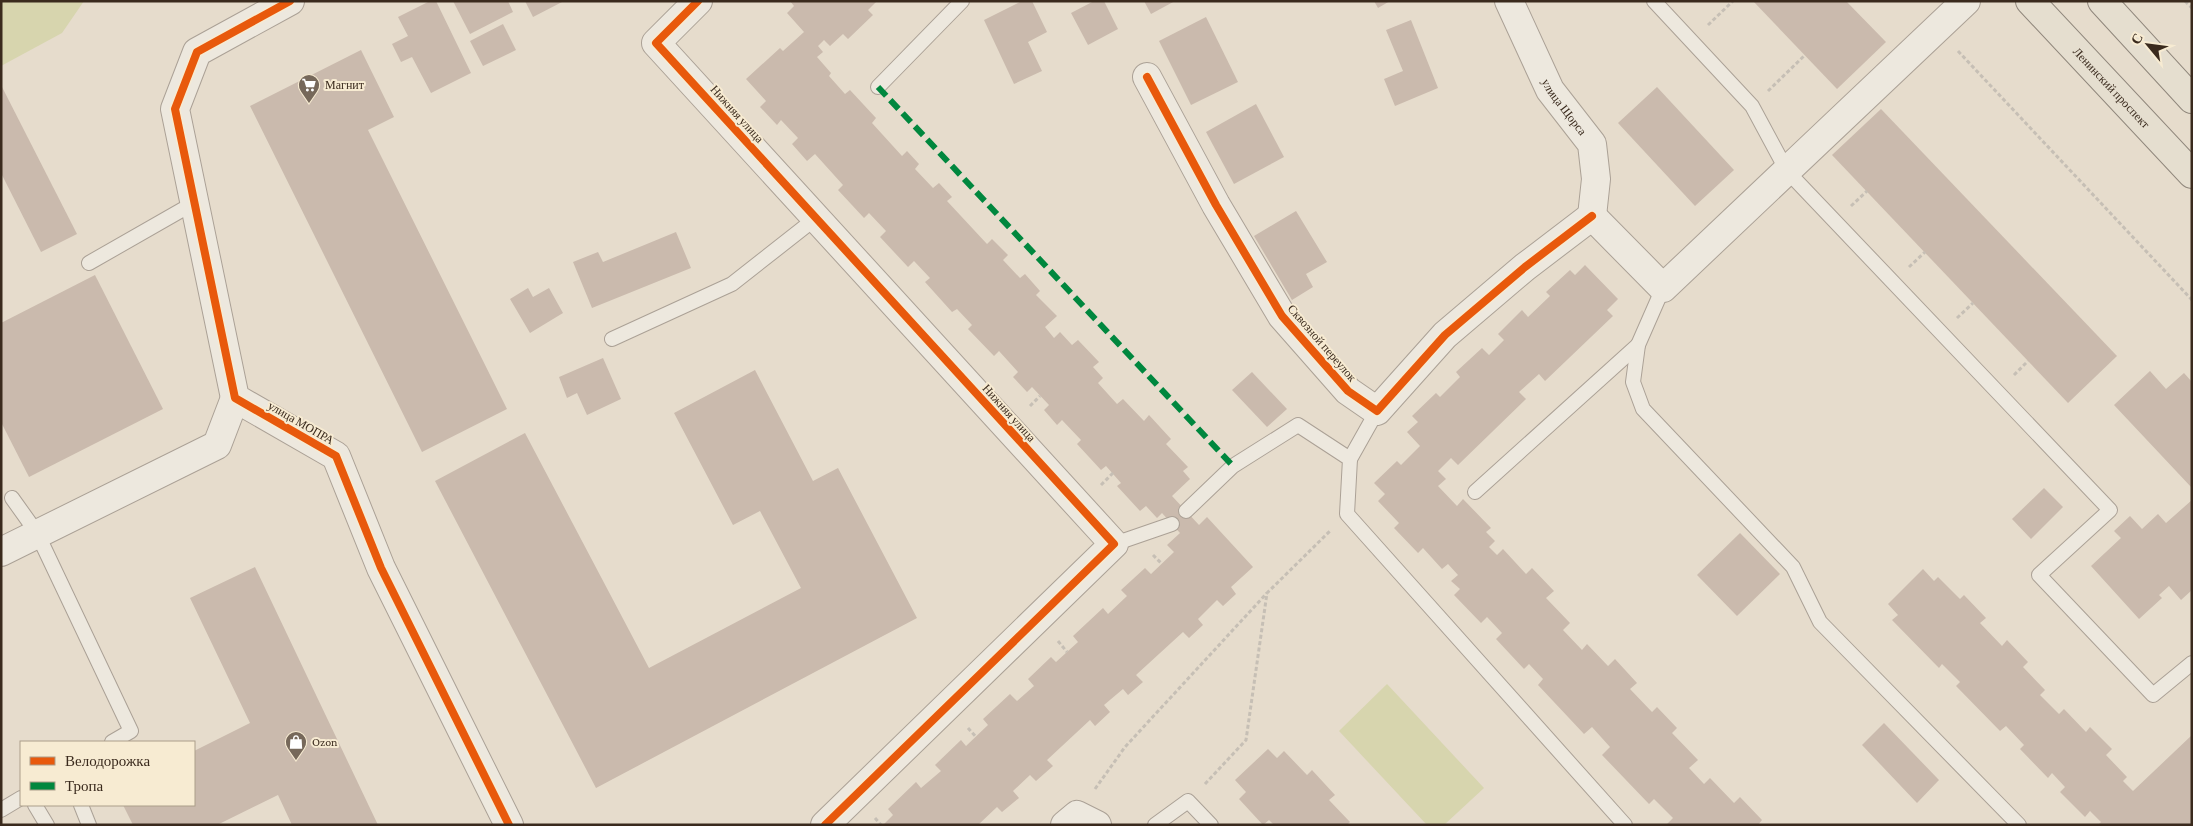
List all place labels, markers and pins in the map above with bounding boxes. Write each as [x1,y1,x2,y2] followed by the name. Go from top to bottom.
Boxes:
[297,73,321,104] supermarket icon: Магнит
[325,78,365,92] place label: Магнит
[284,730,308,761] shop icon: Ozon
[312,735,338,749] place label: Ozon

